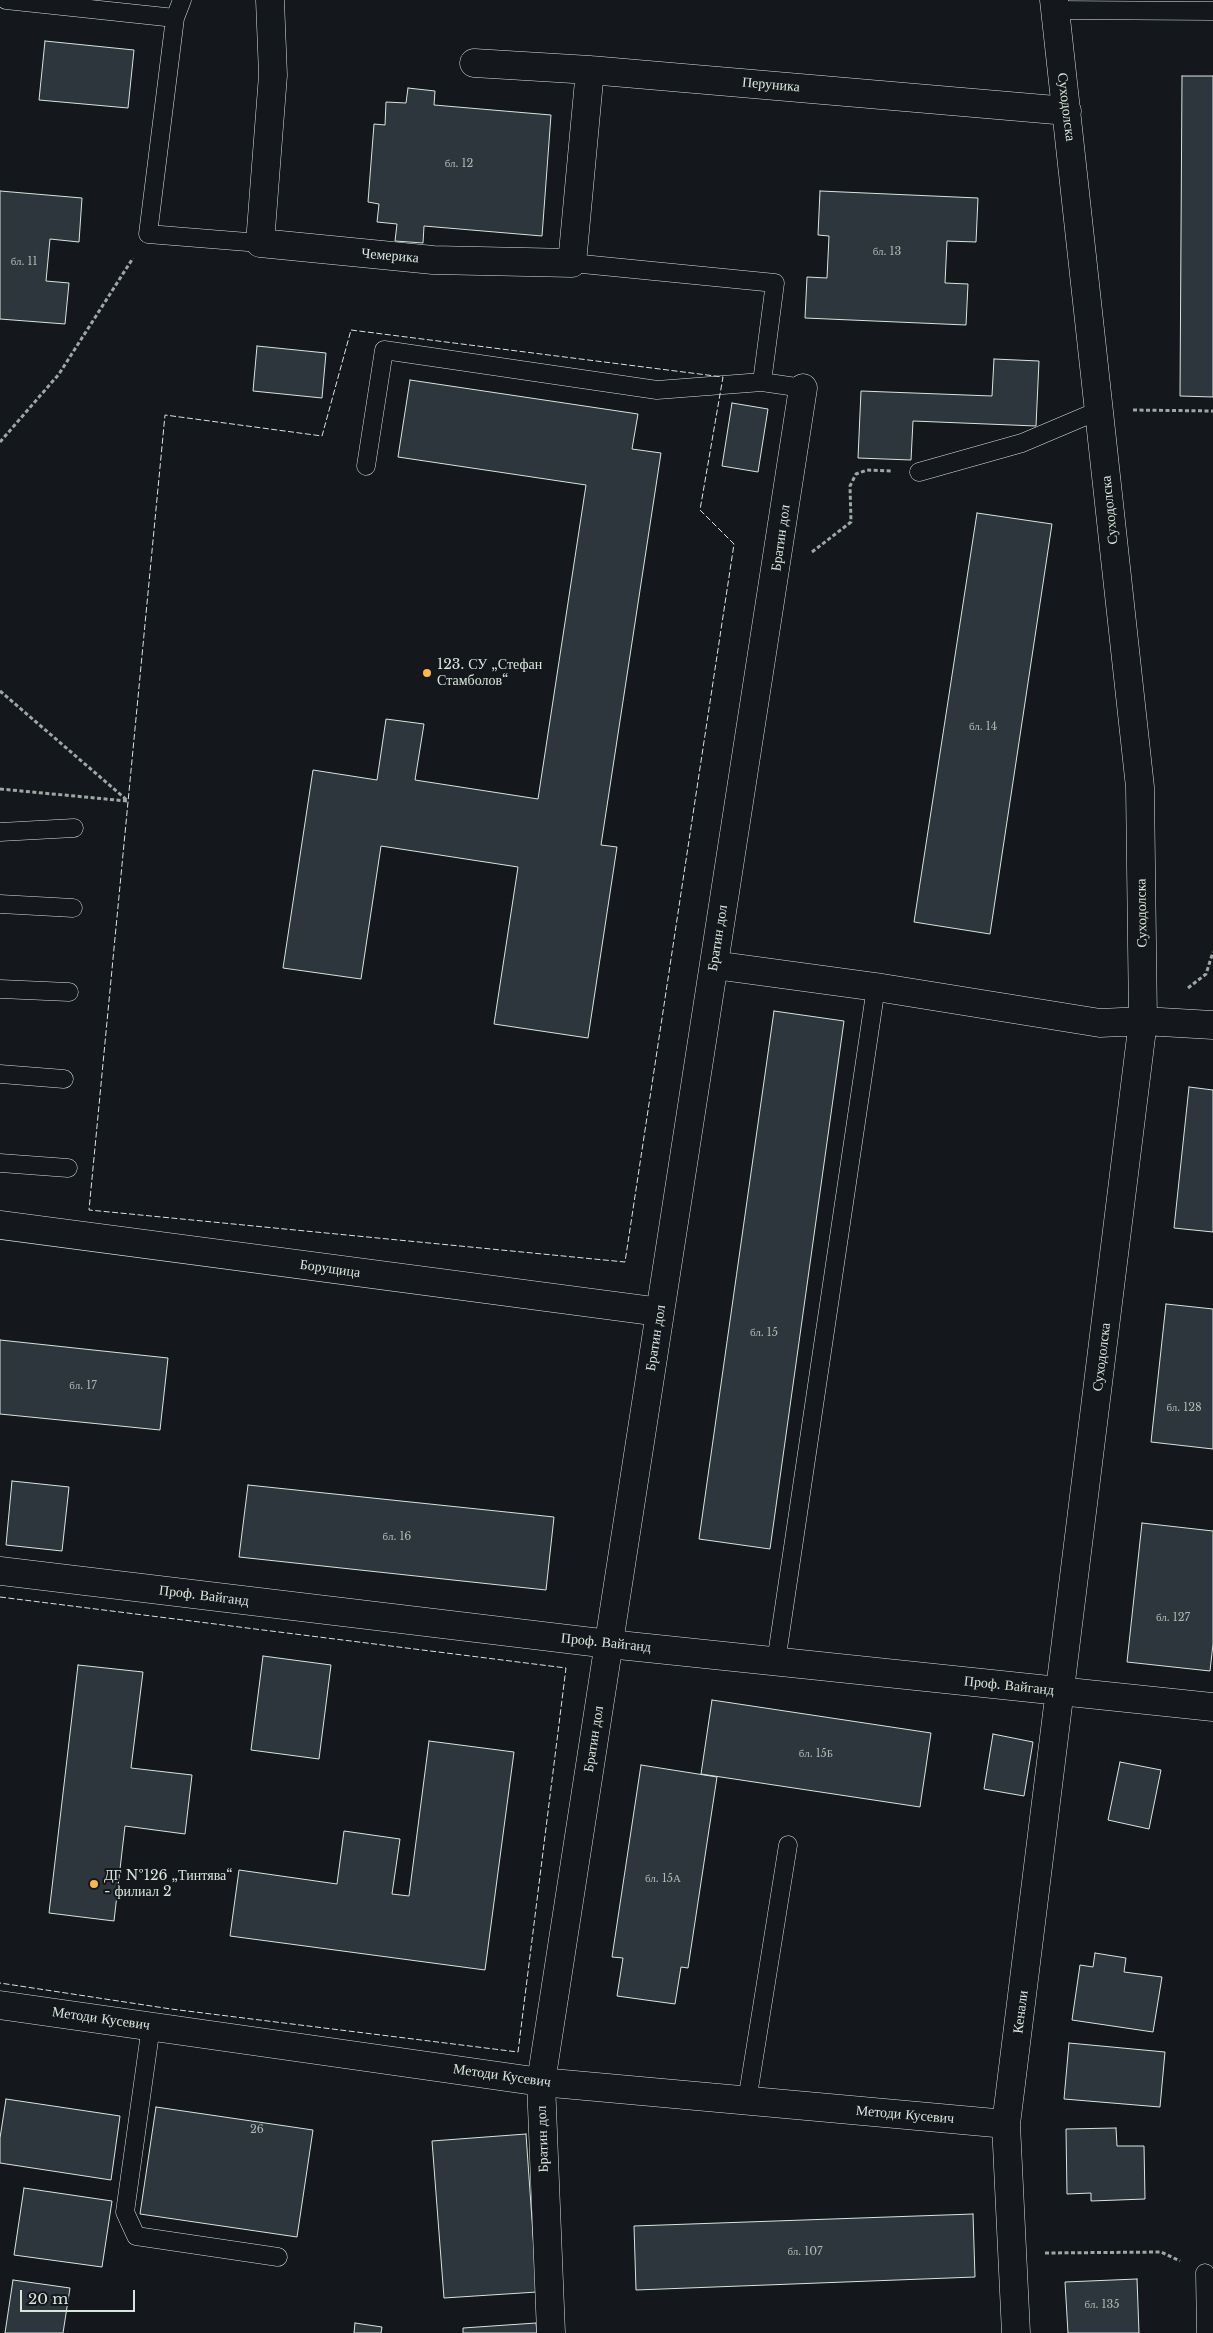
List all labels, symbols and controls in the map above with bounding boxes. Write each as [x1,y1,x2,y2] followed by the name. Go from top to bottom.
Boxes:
[1053,72,1079,142] street label: Суходолска
[741,74,801,96] street label: Перуника
[445,157,473,171] house number: бл. 12
[361,245,419,267] street label: Чемерика
[873,245,901,259] house number: бл. 13
[11,255,37,269] house number: бл. 11
[1098,475,1122,545] street label: Суходолска
[768,504,794,572] street label: Братин дол
[437,657,542,690] place label: 123. СУ „Стефан Стамболов“
[421,667,433,679] marker: 123. СУ „Стефан Стамболов“
[969,720,997,734] house number: бл. 14
[1133,878,1151,948] street label: Суходолска
[704,904,732,972] street label: Братин дол
[299,1256,361,1282] street label: Борущица
[642,1304,670,1372] street label: Братин дол
[1089,1322,1115,1392] street label: Суходолска
[750,1326,778,1340] house number: бл. 15
[69,1379,97,1393] house number: бл. 17
[1166,1401,1202,1415] house number: бл. 128
[383,1530,411,1544] house number: бл. 16
[158,1582,250,1610] street label: Проф. Вайганд
[1156,1611,1190,1625] house number: бл. 127
[560,1630,652,1656] street label: Проф. Вайганд
[963,1673,1055,1699] street label: Проф. Вайганд
[580,1705,608,1773] street label: Братин дол
[799,1747,833,1761] house number: бл. 15Б
[104,1868,233,1900] place label: ДГ №126 „Тинтява“ - филиал 2
[645,1872,681,1886] house number: бл. 15А
[88,1878,100,1890] marker: ДГ №126 „Тинтява“ - филиал 2
[1010,1989,1032,2035] street label: Кенали
[51,2004,151,2034] street label: Методи Кусевич
[452,2061,552,2091] street label: Методи Кусевич
[855,2102,955,2128] street label: Методи Кусевич
[533,2105,553,2173] street label: Братин дол
[250,2123,264,2137] house number: 26
[787,2245,823,2259] house number: бл. 107
[22,2280,138,2312] scale bar
[28,2289,68,2308] text: 20 m
[1085,2298,1119,2312] house number: бл. 135

